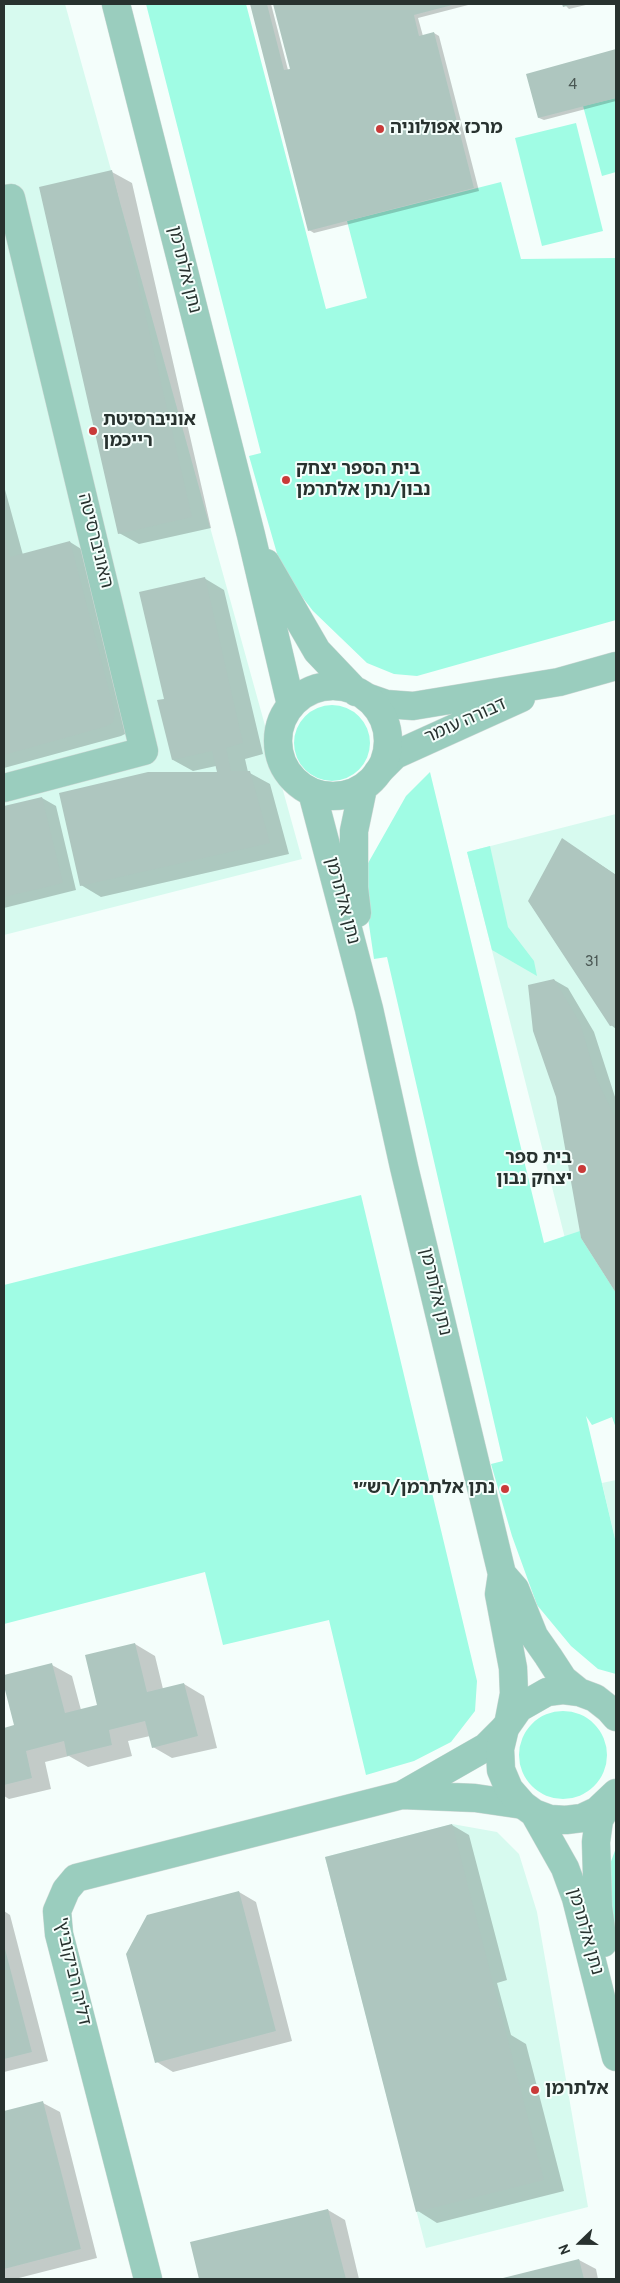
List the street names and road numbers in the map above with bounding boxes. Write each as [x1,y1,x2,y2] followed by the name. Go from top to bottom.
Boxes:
[162,224,204,316] street label: נתן אלתרמן
[72,491,116,591] street label: האוניברסיטה
[422,694,510,750] street label: דבורה עומר
[319,855,363,947] street label: נתן אלתרמן
[413,1246,455,1338] street label: נתן אלתרמן
[561,1886,607,1978] street label: נתן אלתרמן
[48,1916,94,2028] street label: 'דליה רביקוביץ

